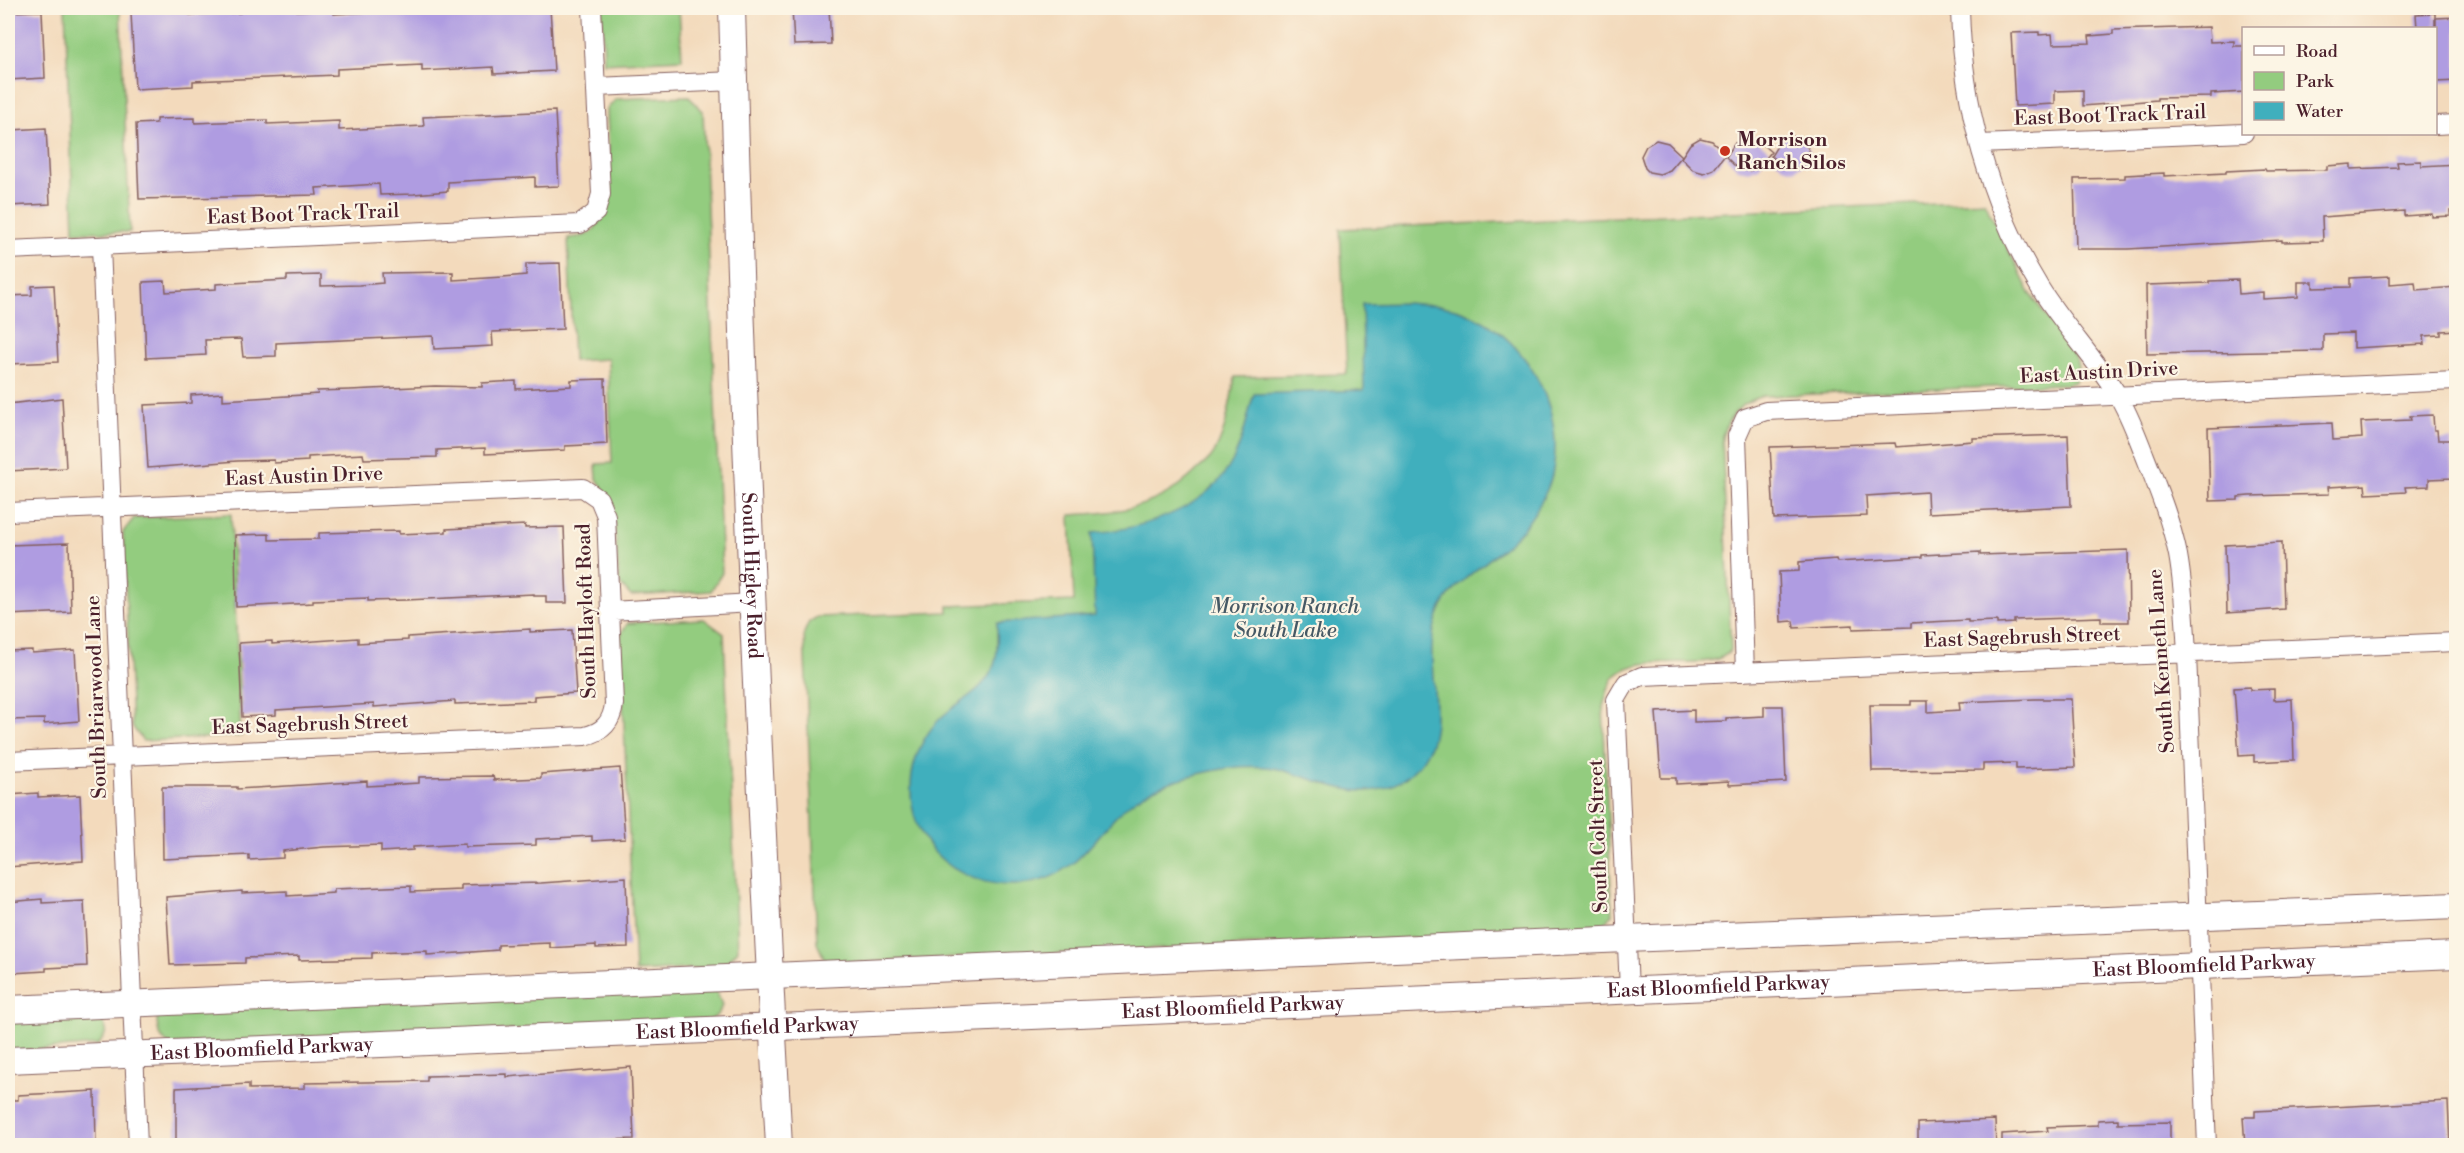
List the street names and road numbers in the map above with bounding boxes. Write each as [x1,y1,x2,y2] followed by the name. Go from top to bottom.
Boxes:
[2013,100,2207,132] street label: East Boot Track Trail
[206,199,400,231] street label: East Boot Track Trail
[2019,356,2179,390] street label: East Austin Drive
[224,462,384,492] street label: East Austin Drive
[735,492,767,660] street label: South Higley Road
[571,522,603,699] street label: South Hayloft Road
[2143,568,2181,754] street label: South Kenneth Lane
[81,595,113,799] street label: South Briarwood Lane
[1923,622,2121,654] street label: East Sagebrush Street
[211,709,409,741] street label: East Sagebrush Street
[1584,759,1614,913] street label: South Colt Street
[2092,949,2316,983] street label: East Bloomfield Parkway
[1606,969,1831,1004] street label: East Bloomfield Parkway
[1121,990,1345,1025] street label: East Bloomfield Parkway
[635,1011,860,1046] street label: East Bloomfield Parkway
[150,1032,374,1066] street label: East Bloomfield Parkway

